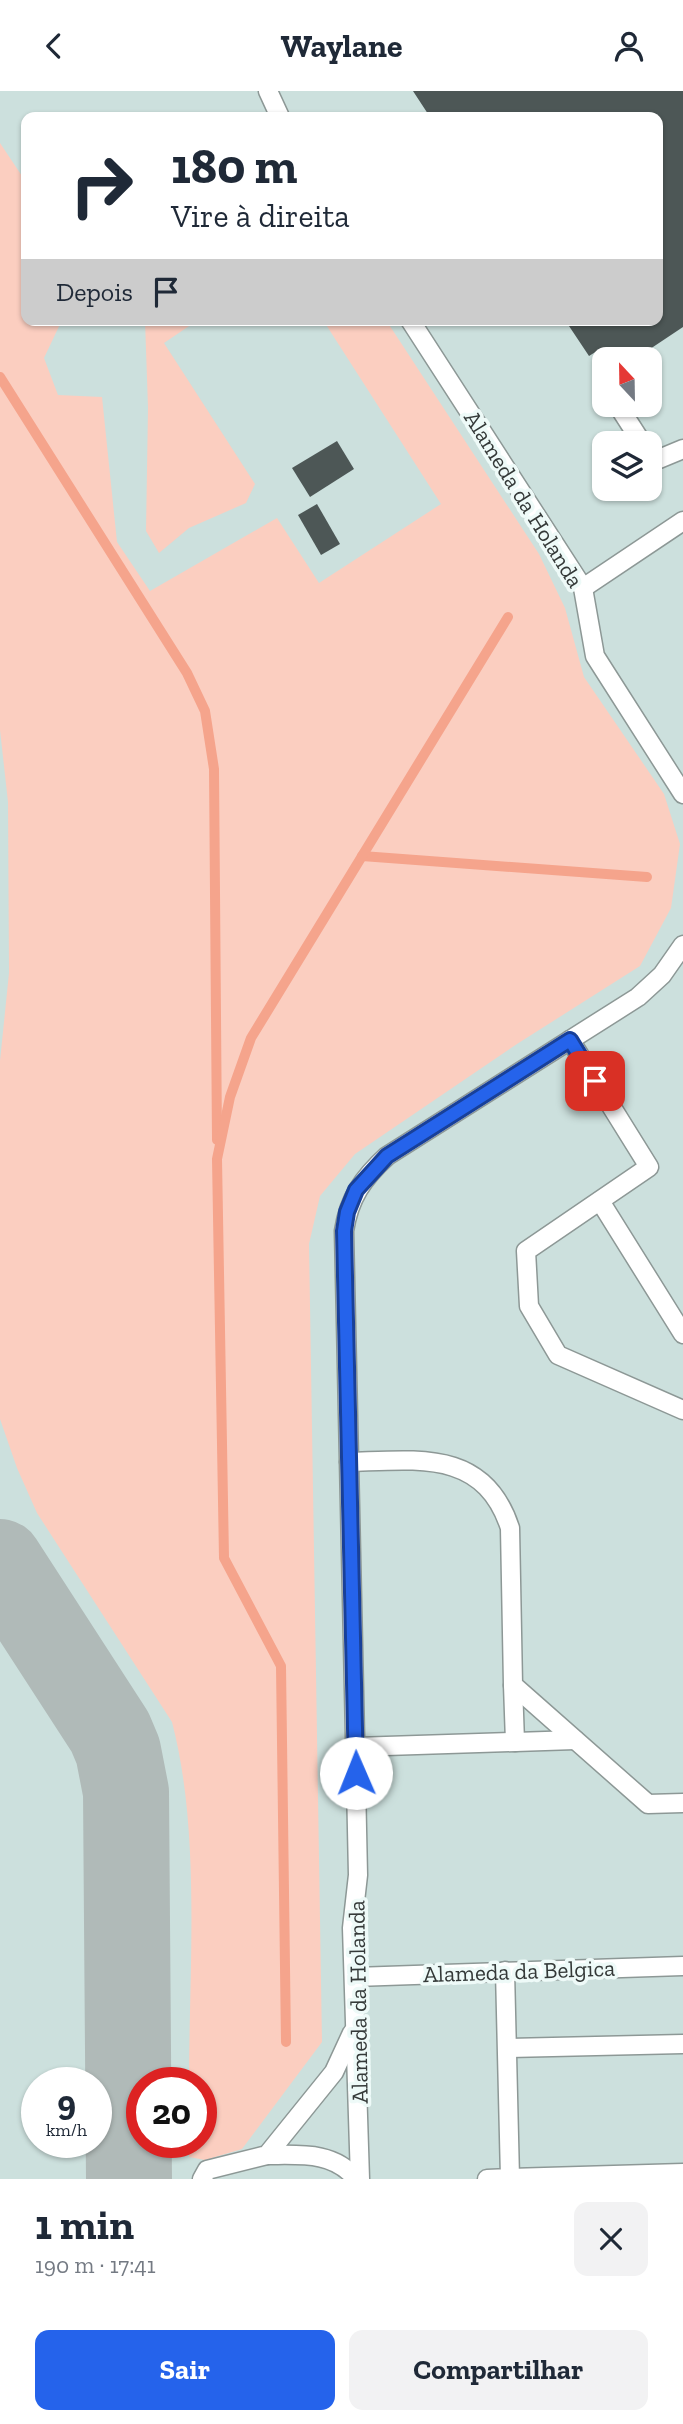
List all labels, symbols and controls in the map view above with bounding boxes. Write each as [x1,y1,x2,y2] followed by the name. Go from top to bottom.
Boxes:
[35,27,73,65] icon: back
[281,27,402,65] text: Waylane
[610,27,648,65] icon: person
[171,137,298,196] text: 180 m
[56,140,147,231] icon: right
[171,197,350,235] text: Vire à direita
[147,273,185,311] icon: arrive
[56,276,133,308] text: Depois
[592,347,662,417] north arrow
[592,347,662,501] map controls
[458,405,590,593] street label: Alameda da Holanda
[592,431,662,501] button: layers
[565,1051,625,1111] pin
[576,1062,614,1100] icon: arrive
[319,1736,393,1810] position arrow
[342,1900,374,2104] street label: Alameda da Holanda
[422,1954,616,1988] street label: Alameda da Belgica
[126,2067,217,2158] speed limit sign: 20
[57,2082,76,2124] text: 9
[46,2119,87,2141] text: km/h
[35,2199,134,2250] text: 1 min
[574,2202,648,2276] button: close
[35,2251,156,2279] text: 190 m · 17:41
[35,2330,335,2410] button: Sair
[349,2330,648,2410] button: Compartilhar

